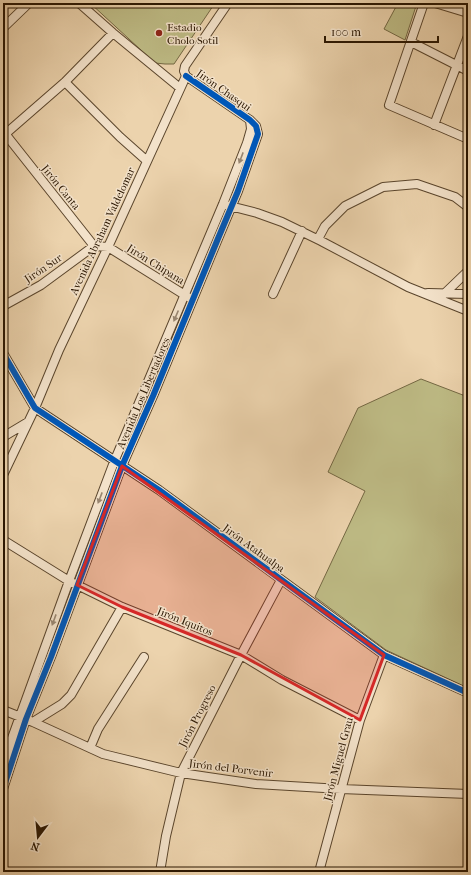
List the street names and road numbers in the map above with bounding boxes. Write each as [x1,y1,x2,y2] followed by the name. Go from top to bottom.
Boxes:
[193,66,254,115] street label: Jirón Chasqui
[38,161,83,213] street label: Jirón Canta
[67,165,138,298] street label: Avenida Abraham Valdelomar
[124,241,188,288] street label: Jirón Chipana
[21,251,65,286] street label: Jirón Sur
[114,336,173,452] street label: Avenida Los Libertadores
[219,521,288,576] street label: Jirón Atahualpa
[154,604,215,639] street label: Jirón Iquitos
[176,682,219,751] street label: Jirón Progreso
[321,715,356,803] street label: Jirón Miguel Grau
[187,757,274,780] street label: Jirón del Porvenir

